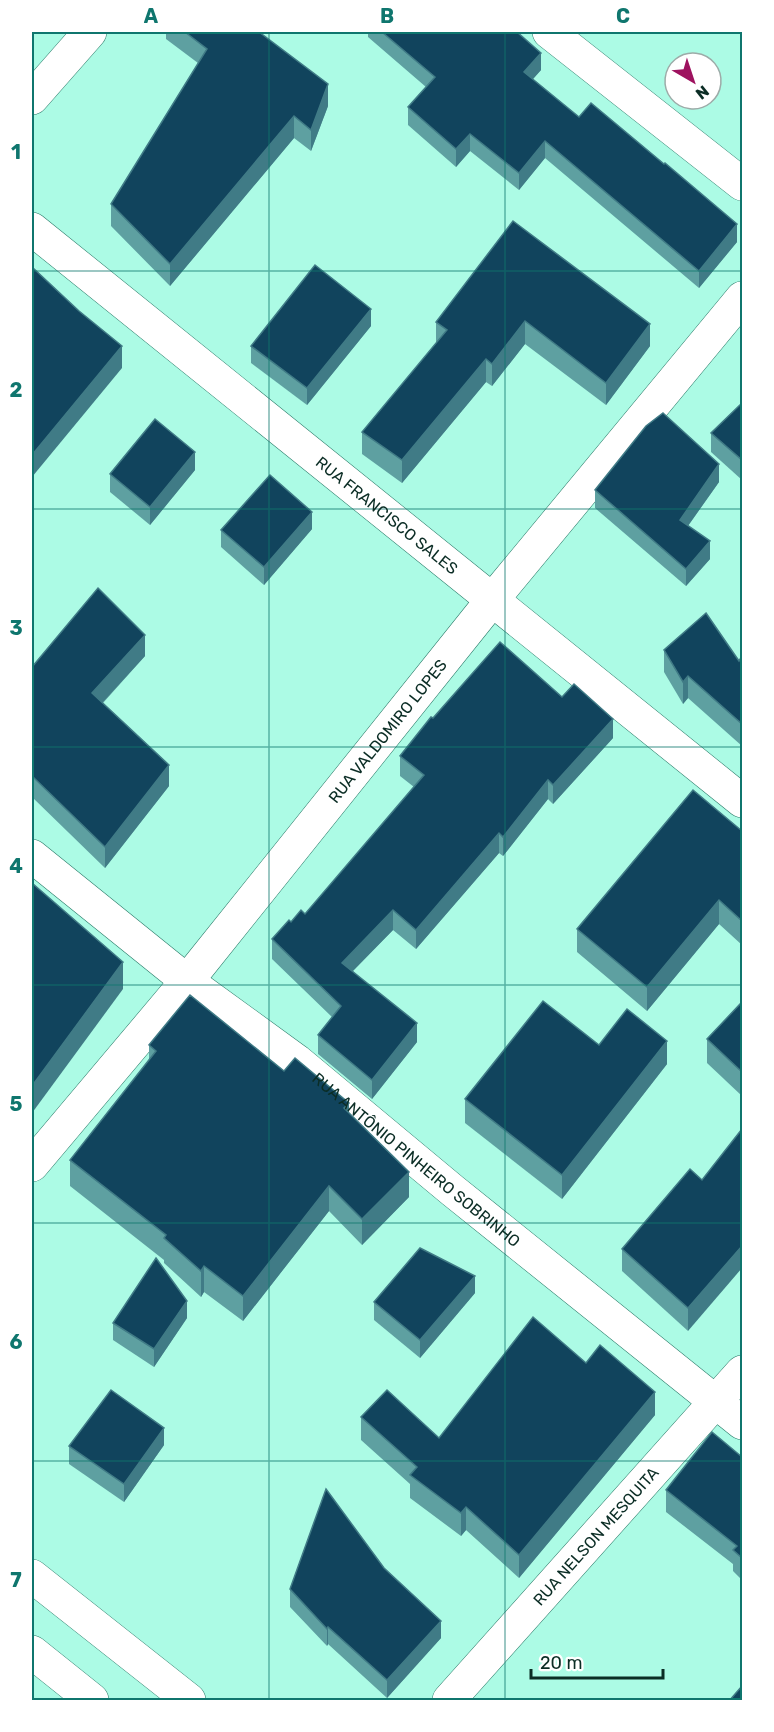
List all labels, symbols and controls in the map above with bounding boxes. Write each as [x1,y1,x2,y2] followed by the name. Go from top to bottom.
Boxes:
[144,4,159,28] text: A
[380,4,394,28] text: B
[616,4,630,28] text: C
[663,51,723,111] north arrow
[692,81,713,103] text: N
[11,140,21,164] text: 1
[10,378,23,402] text: 2
[312,453,462,578] street label: RUA FRANCISCO SALES
[9,616,23,640] text: 3
[324,656,451,807] street label: RUA VALDOMIRO LOPES
[9,854,23,878] text: 4
[308,1069,524,1251] street label: RUA ANTÔNIO PINHEIRO SOBRINHO
[10,1092,23,1116] text: 5
[9,1330,23,1354] text: 6
[529,1463,663,1609] street label: RUA NELSON MESQUITA
[10,1568,22,1592] text: 7
[531,1642,663,1680] scale bar
[540,1652,582,1674] text: 20 m

